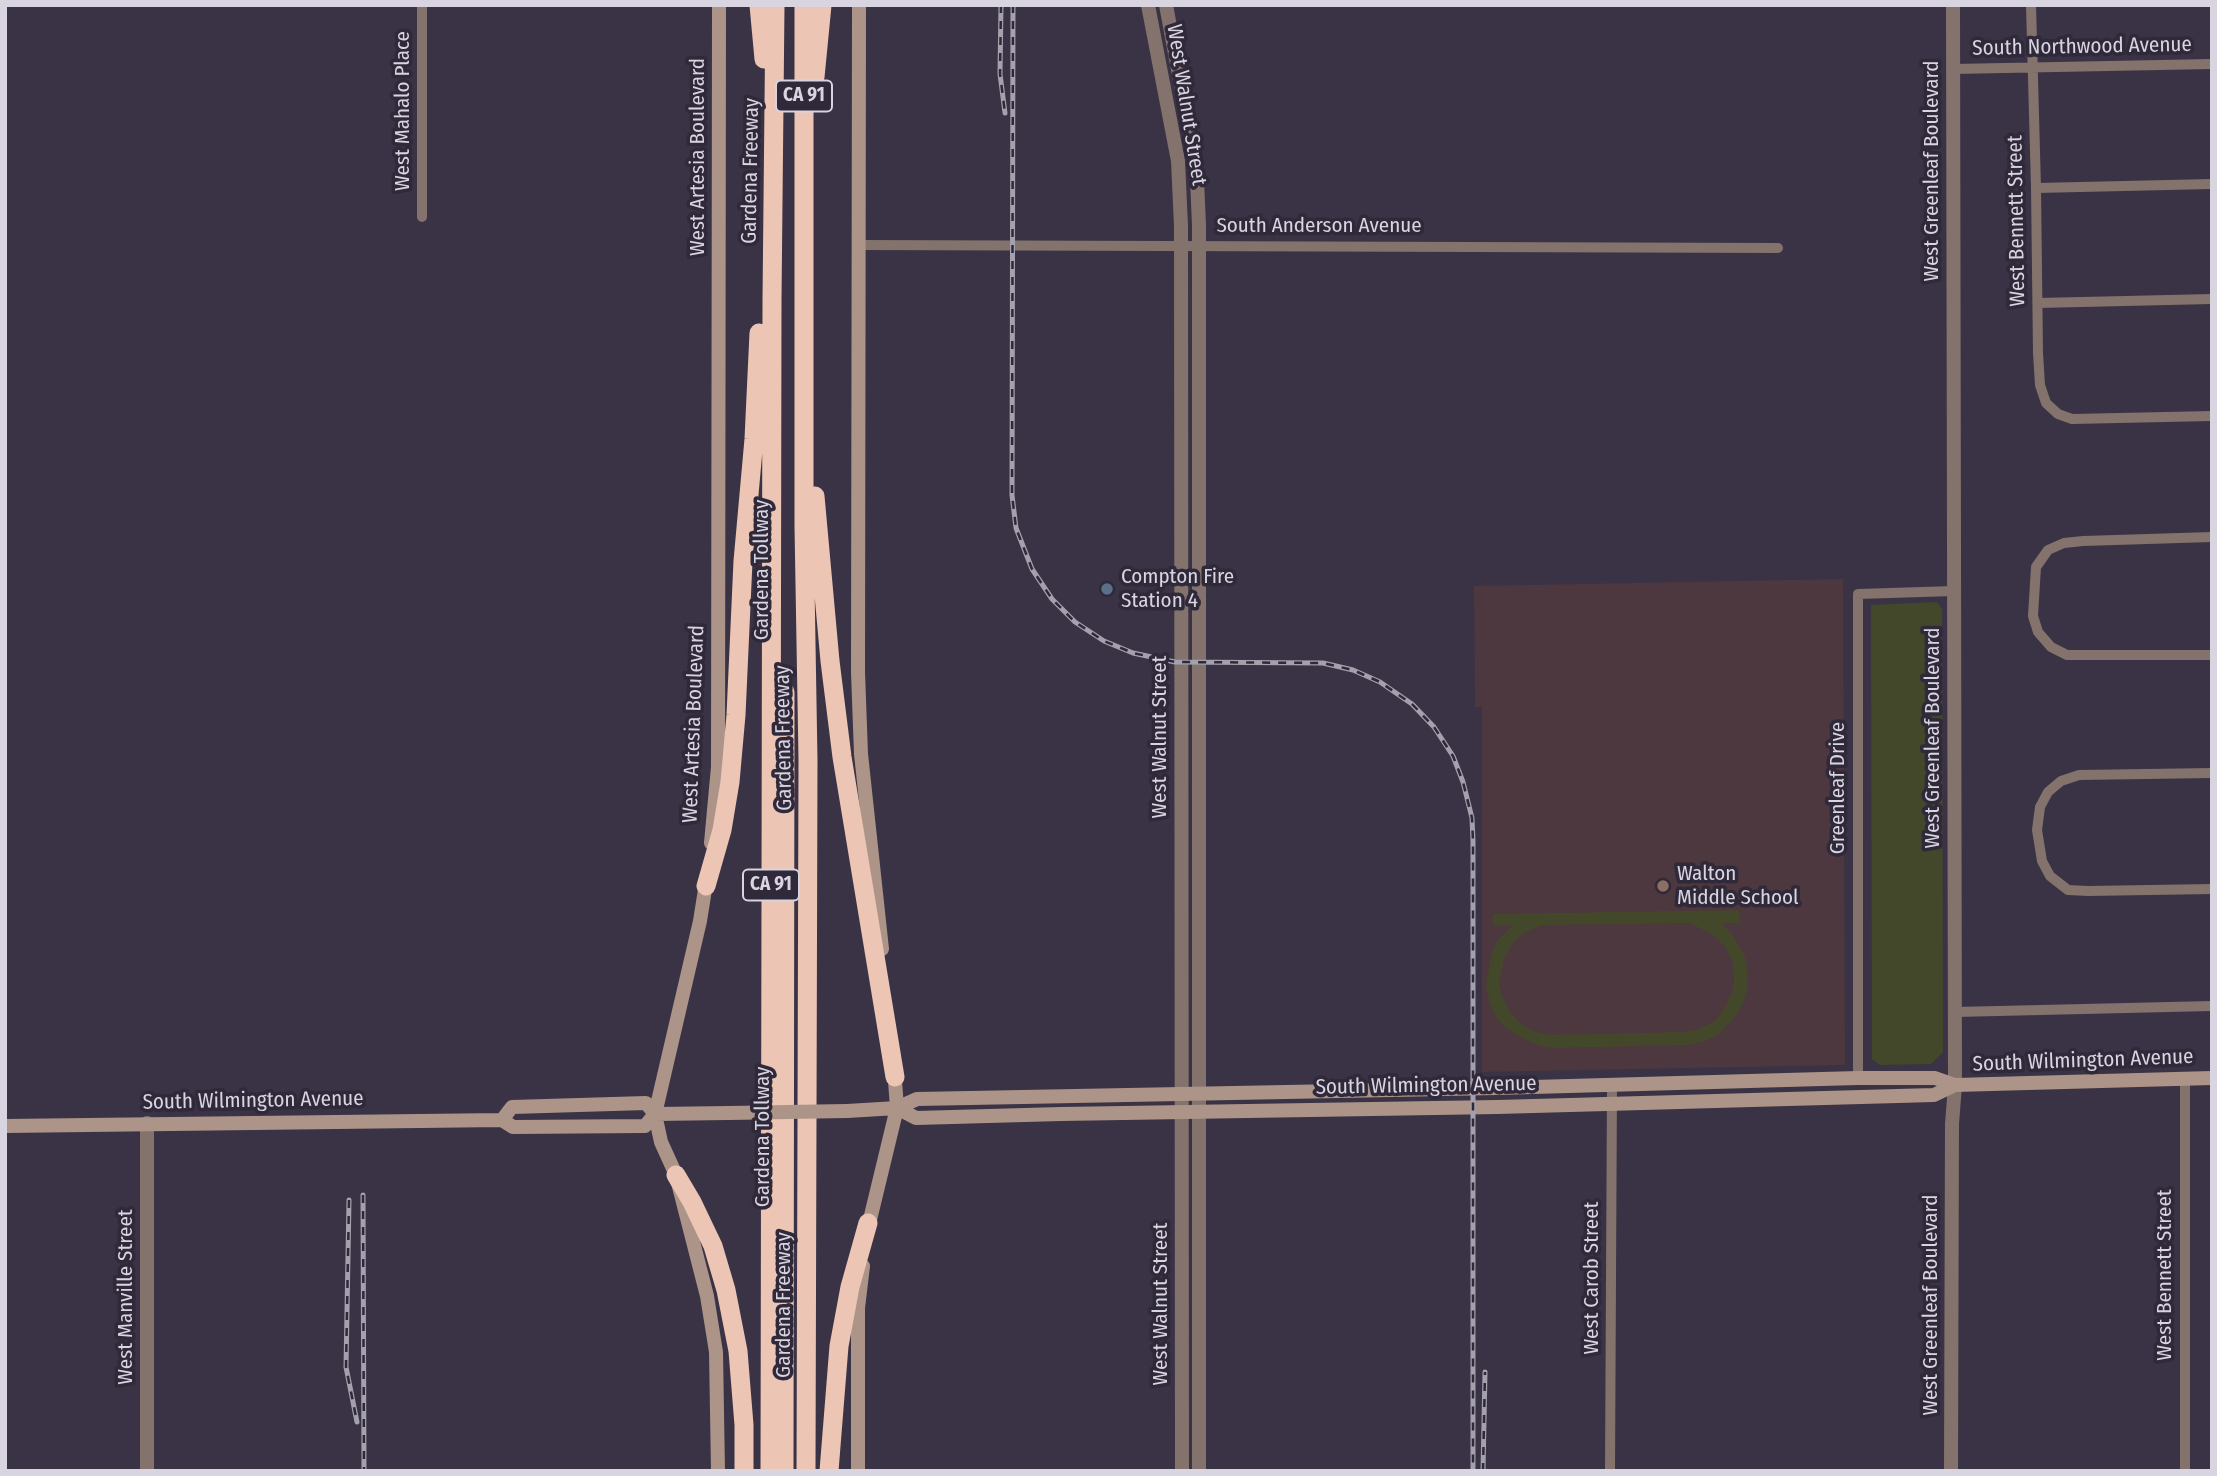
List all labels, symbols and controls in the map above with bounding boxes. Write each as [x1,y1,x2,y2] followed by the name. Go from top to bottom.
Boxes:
[1161,23,1211,187] street label: West Walnut Street
[390,31,416,191] street label: West Mahalo Place
[1972,32,2192,62] street label: South Northwood Avenue
[685,58,711,256] street label: West Artesia Boulevard
[1919,60,1945,282] street label: West Greenleaf Boulevard
[776,80,832,111] road number: CA 91
[737,98,765,244] street label: Gardena Freeway
[2003,135,2031,307] street label: West Bennett Street
[1216,213,1422,239] street label: South Anderson Avenue
[749,500,775,640] street label: Gardena Tollway
[1121,564,1234,614] place label: Compton Fire Station 4
[1099,581,1115,597] marker: Compton Fire Station 4
[678,625,710,823] street label: West Artesia Boulevard
[1920,627,1946,849] street label: West Greenleaf Boulevard
[1147,656,1173,818] street label: West Walnut Street
[770,665,798,811] street label: Gardena Freeway
[1825,722,1851,854] street label: Greenleaf Drive
[1677,861,1799,911] place label: Walton Middle School
[743,870,799,900] road number: CA 91
[1655,878,1671,894] marker: Walton Middle School
[1972,1045,2194,1077] street label: South Wilmington Avenue
[750,1067,776,1207] street label: Gardena Tollway
[1315,1071,1537,1101] street label: South Wilmington Avenue
[142,1086,364,1116] street label: South Wilmington Avenue
[2152,1189,2178,1361] street label: West Bennett Street
[1918,1194,1944,1416] street label: West Greenleaf Boulevard
[1579,1202,1605,1354] street label: West Carob Street
[113,1209,139,1385] street label: West Manville Street
[1148,1223,1174,1385] street label: West Walnut Street
[771,1232,797,1378] street label: Gardena Freeway

